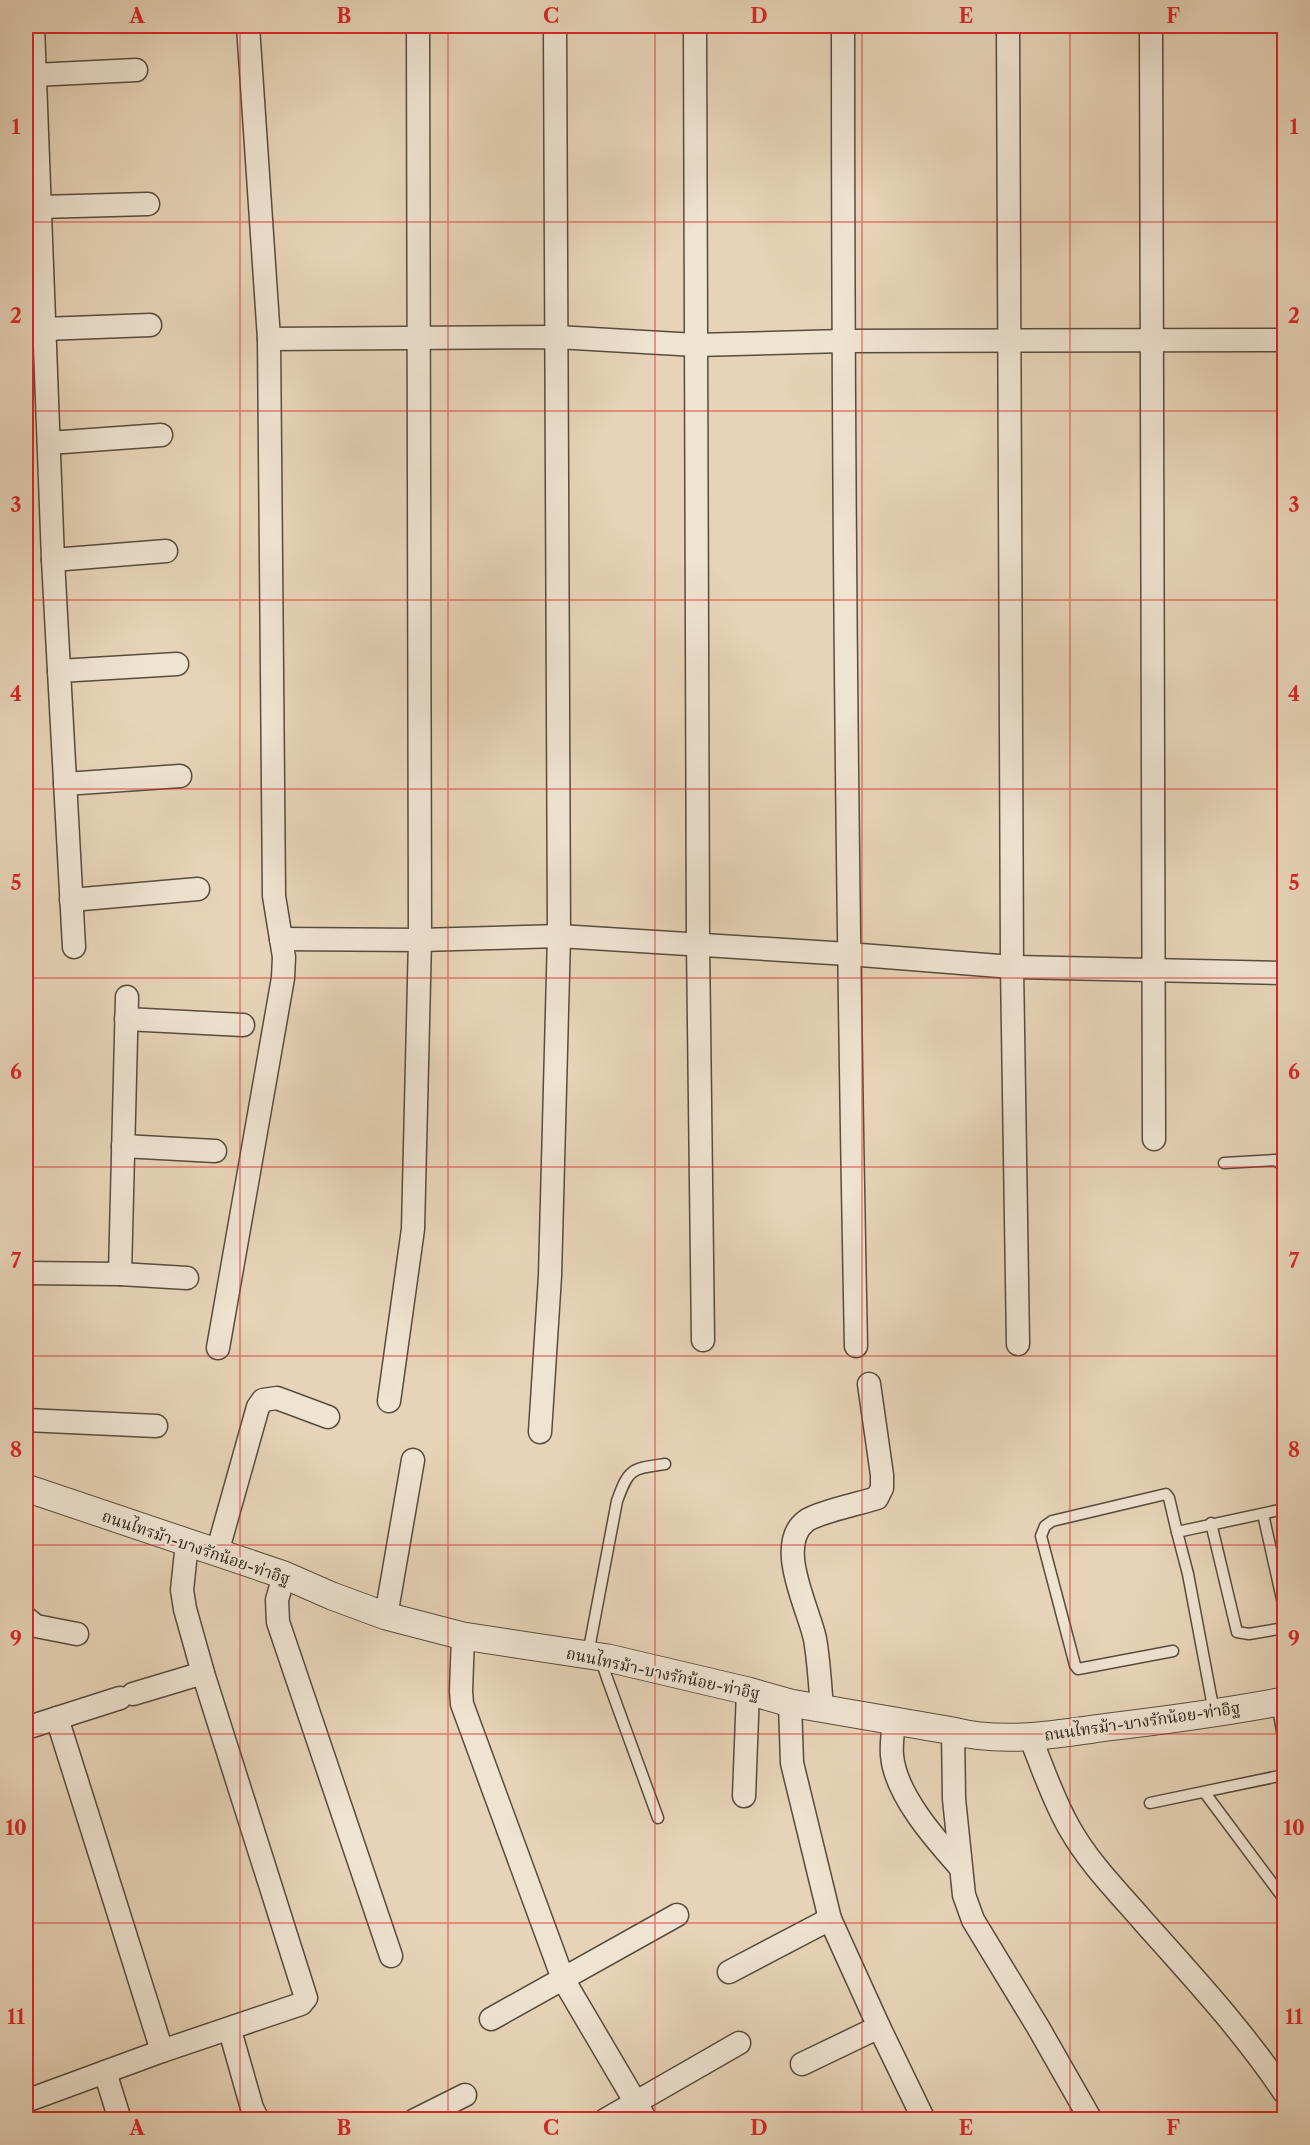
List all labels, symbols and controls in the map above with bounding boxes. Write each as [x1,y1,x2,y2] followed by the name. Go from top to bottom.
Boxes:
[128,4,145,28] text: A
[337,4,352,28] text: B
[543,4,559,28] text: C
[750,4,768,28] text: D
[959,4,973,28] text: E
[1166,4,1180,28] text: F
[12,115,21,139] text: 1
[1290,115,1299,139] text: 1
[10,304,22,328] text: 2
[1288,304,1300,328] text: 2
[10,493,22,517] text: 3
[1288,493,1300,517] text: 3
[10,682,22,706] text: 4
[1288,682,1300,706] text: 4
[10,871,22,895] text: 5
[1288,871,1300,895] text: 5
[10,1060,22,1084] text: 6
[1288,1060,1300,1084] text: 6
[11,1249,22,1273] text: 7
[1289,1249,1300,1273] text: 7
[10,1438,22,1462] text: 8
[1288,1438,1300,1462] text: 8
[99,1505,293,1589] street label: ถนนไทรม้า-บางรักน้อย-ท่าอิฐ
[10,1627,22,1651] text: 9
[1288,1627,1300,1651] text: 9
[564,1643,762,1703] street label: ถนนไทรม้า-บางรักน้อย-ท่าอิฐ
[1043,1697,1241,1745] street label: ถนนไทรม้า-บางรักน้อย-ท่าอิฐ
[5,1816,27,1840] text: 10
[1283,1816,1305,1840] text: 10
[7,2005,25,2029] text: 11
[1285,2005,1303,2029] text: 11
[128,2116,145,2140] text: A
[337,2116,352,2140] text: B
[543,2116,559,2140] text: C
[750,2116,768,2140] text: D
[959,2116,973,2140] text: E
[1166,2116,1180,2140] text: F

